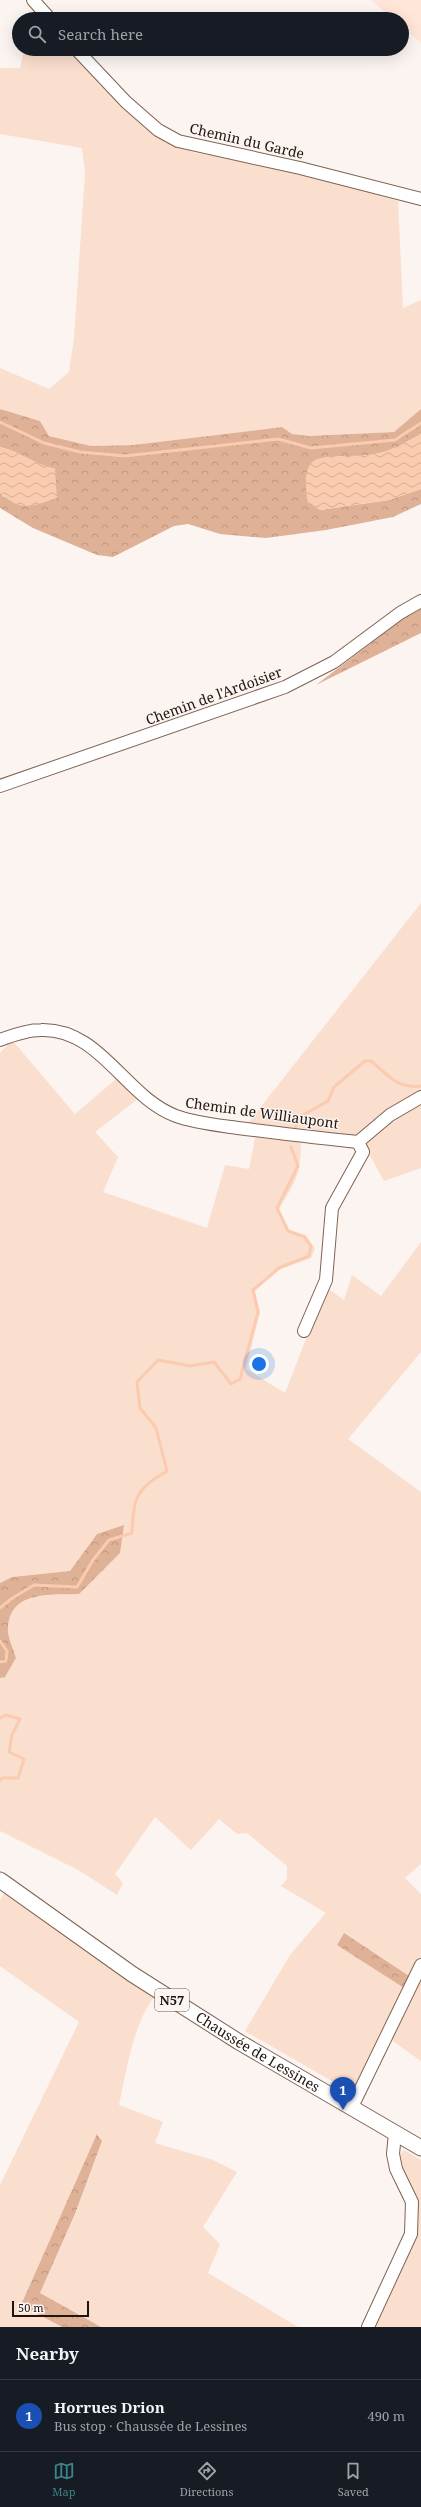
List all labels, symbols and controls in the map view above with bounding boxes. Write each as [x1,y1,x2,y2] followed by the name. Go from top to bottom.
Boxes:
[12,12,409,56] search box
[26,23,48,45] icon: search
[58,24,143,44] text: Search here
[188,118,306,163] street label: Chemin du Garde
[143,662,285,729] street label: Chemin de l'Ardoisier
[184,1092,340,1133] street label: Chemin de Williaupont
[249,1354,269,1374] your location
[155,1989,189,2011] road number: N57
[192,2007,323,2096] street label: Chaussée de Lessines
[330,2077,356,2110] pin: 1
[12,2299,89,2318] scale bar
[18,2300,44,2315] text: 50 m
[16,2342,79,2365] text: Nearby
[54,2397,165,2417] text: Horrues Drion
[25,2407,33,2425] text: 1
[368,2407,405,2425] text: 490 m
[54,2417,247,2435] text: Bus stop · Chaussée de Lessines
[52,2460,75,2499] tab: Map
[180,2460,233,2499] tab: Directions
[338,2460,369,2499] tab: Saved

